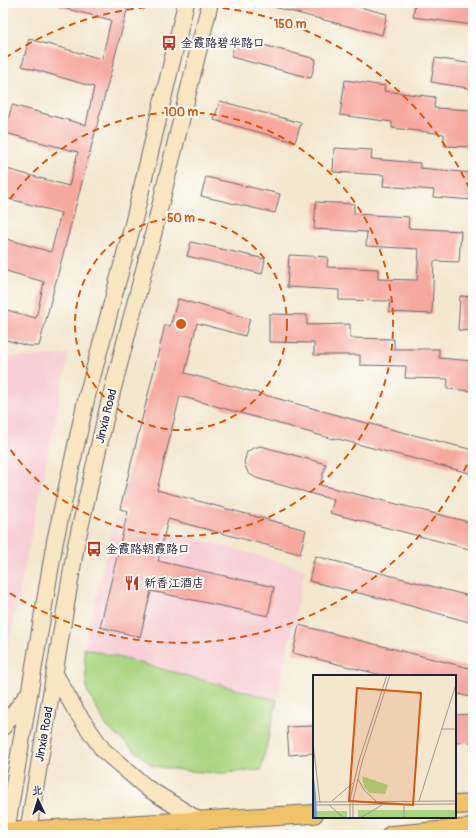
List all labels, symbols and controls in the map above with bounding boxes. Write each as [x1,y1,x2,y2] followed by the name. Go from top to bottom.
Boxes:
[274,17,307,32] text: 150 m
[160,34,178,52] bus stop icon: 金霞路碧华路口
[181,36,265,51] place label: 金霞路碧华路口
[164,105,199,120] text: 100 m
[167,211,195,226] text: 50 m
[174,317,188,331] centre of rings
[92,387,121,445] street label: Jinxia Road
[85,540,103,558] bus stop icon: 金霞路朝霞路口
[106,542,190,557] place label: 金霞路朝霞路口
[123,574,141,592] restaurant icon: 新香江酒店
[144,576,204,591] place label: 新香江酒店
[313,675,456,818] inset map
[32,705,57,763] street label: Jinxia Road
[18,780,58,820] north arrow
[31,784,43,797] text: 北

